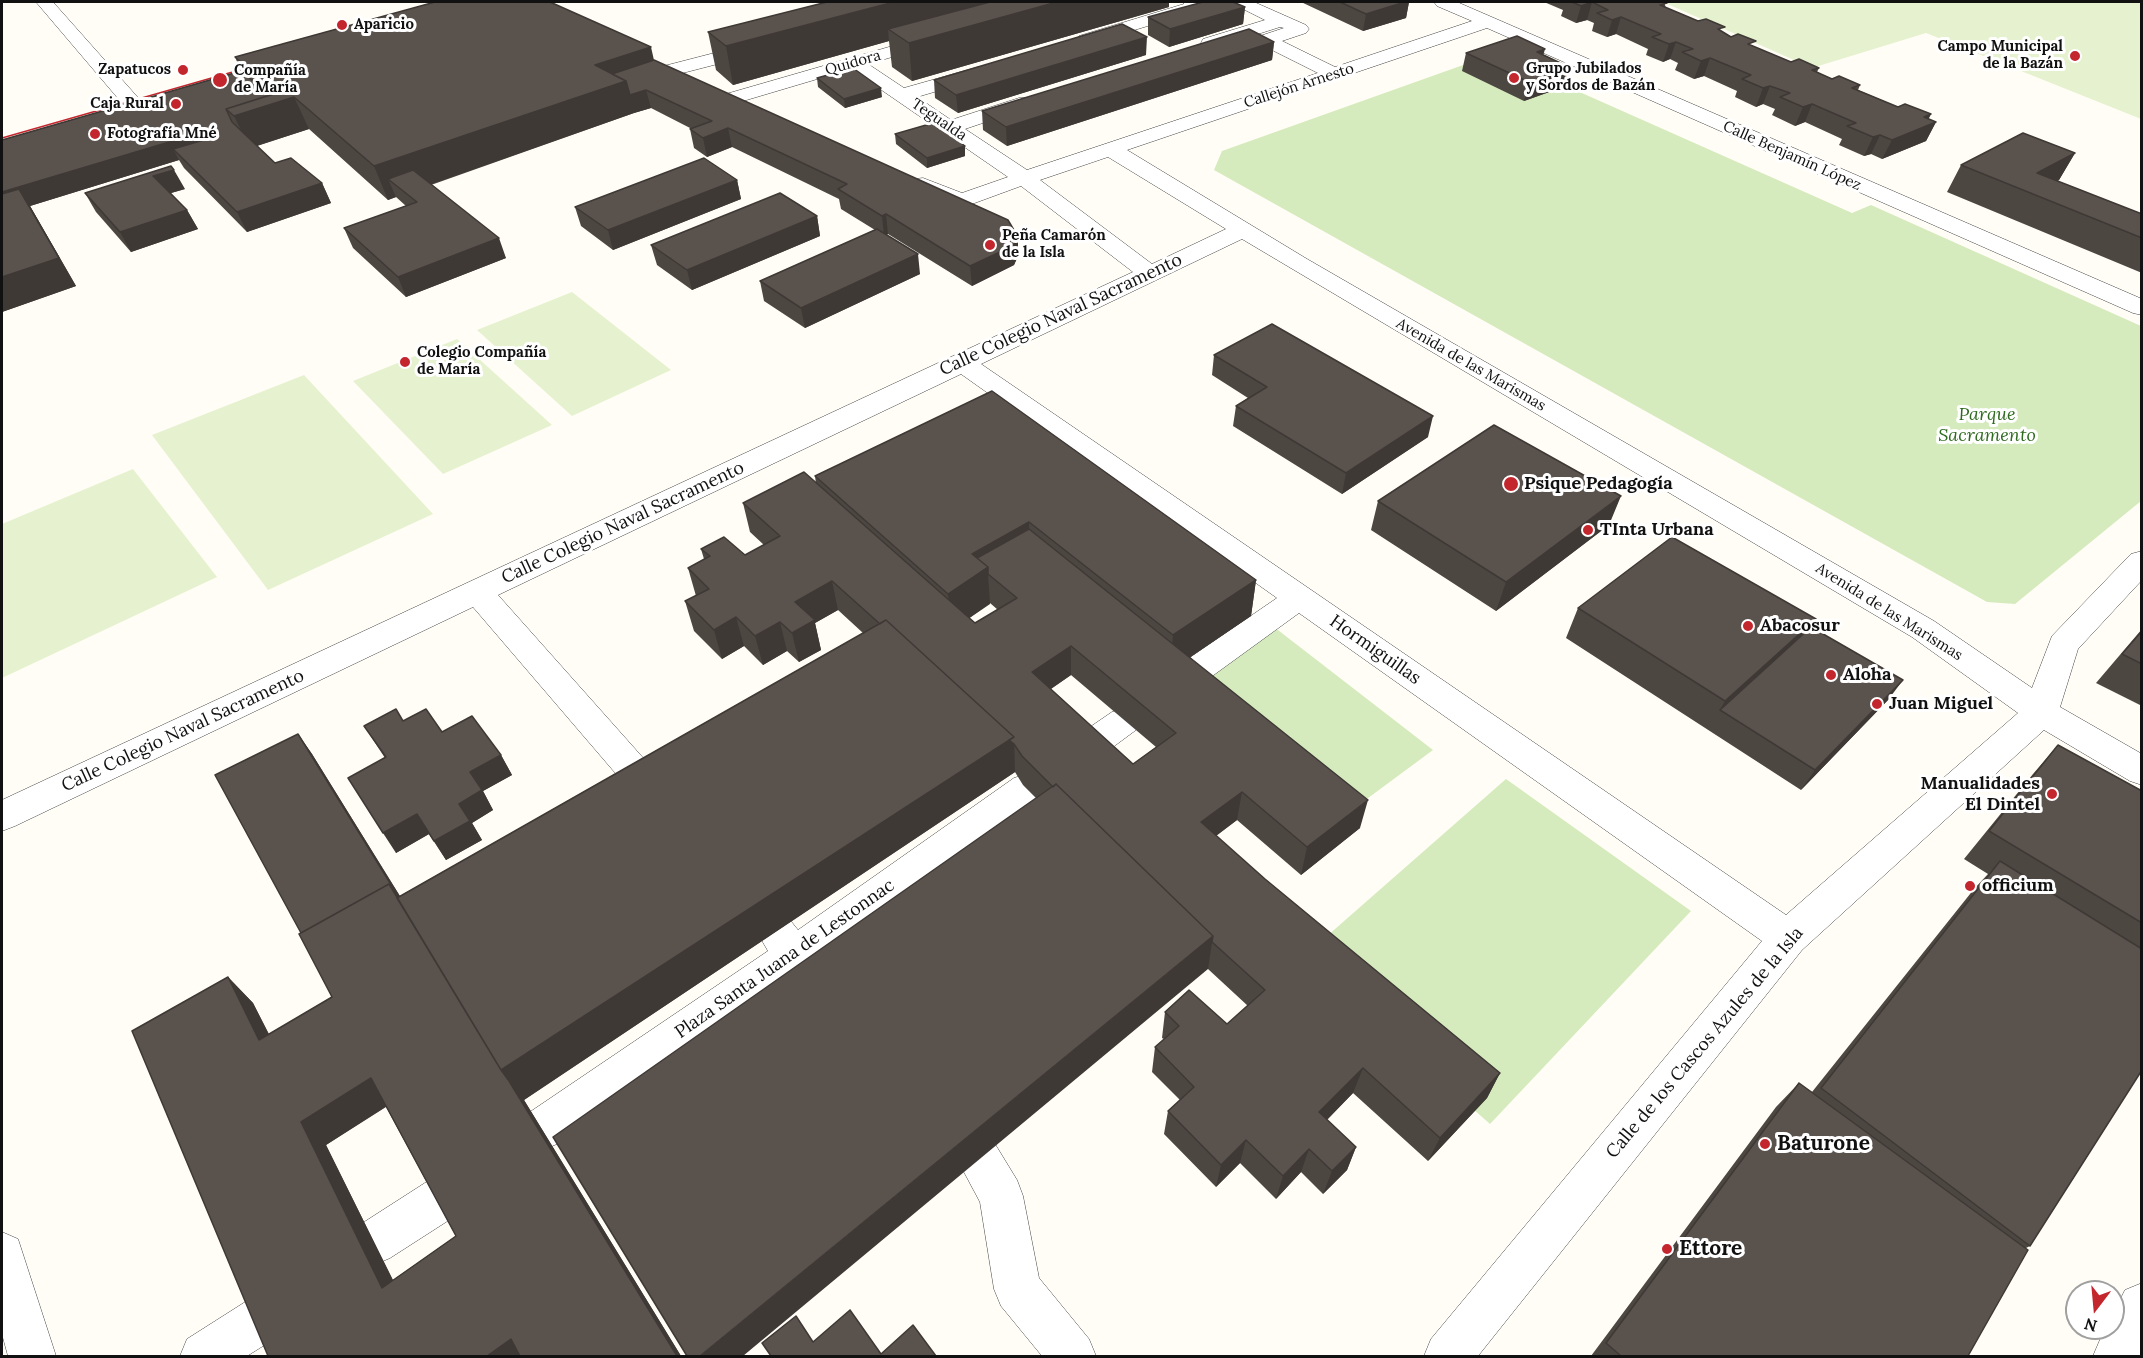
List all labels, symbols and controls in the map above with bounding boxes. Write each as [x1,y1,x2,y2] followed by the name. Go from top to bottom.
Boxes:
[354,16,414,34] place label: Aparicio
[335,18,349,32] marker: Aparicio
[1937,38,2063,73] place label: Campo Municipal de la Bazán
[823,46,883,80] street label: Quidora
[2068,49,2082,63] marker: Campo Municipal de la Bazán
[1242,60,1356,112] street label: Callejón Arnesto
[1526,60,1655,95] place label: Grupo Jubilados y Sordos de Bazán
[98,61,171,79] place label: Zapatucos
[234,62,306,97] place label: Compañía de María
[176,63,190,77] marker: Zapatucos
[211,71,229,89] marker: Compañía de María
[1507,71,1521,85] marker: Grupo Jubilados y Sordos de Bazán
[90,95,164,113] place label: Caja Rural
[908,95,970,145] street label: Tegualda
[169,97,183,111] marker: Caja Rural
[1720,117,1864,195] street label: Calle Benjamín López
[107,125,217,143] place label: Fotografía Mné
[88,127,102,141] marker: Fotografía Mné
[1002,227,1106,262] place label: Peña Camarón de la Isla
[983,238,997,252] marker: Peña Camarón de la Isla
[936,249,1186,381] street label: Calle Colegio Naval Sacramento
[1393,315,1549,415] street label: Avenida de las Marismas
[417,344,546,379] place label: Colegio Compañía de María
[398,355,412,369] marker: Colegio Compañía de María
[1938,404,2036,446] park label: Parque Sacramento
[498,457,748,589] street label: Calle Colegio Naval Sacramento
[1524,473,1673,495] place label: Psique Pedagogía
[1502,475,1520,493] marker: Psique Pedagogía
[1600,519,1714,541] place label: TInta Urbana
[1581,523,1595,537] marker: TInta Urbana
[1812,559,1966,665] street label: Avenida de las Marismas
[1325,611,1425,689] street label: Hormiguillas
[1760,615,1840,637] place label: Abacosur
[1741,619,1755,633] marker: Abacosur
[1843,664,1891,686] place label: Aloha
[58,665,308,797] street label: Calle Colegio Naval Sacramento
[1824,668,1838,682] marker: Aloha
[1889,693,1993,715] place label: Juan Miguel
[1870,697,1884,711] marker: Juan Miguel
[1920,773,2040,816] place label: Manualidades El Dintel
[2045,787,2059,801] marker: Manualidades El Dintel
[671,875,899,1043] street label: Plaza Santa Juana de Lestonnac
[1982,875,2054,897] place label: officium
[1963,879,1977,893] marker: officium
[1602,923,1808,1163] street label: Calle de los Cascos Azules de la Isla
[1777,1131,1870,1157] place label: Baturone
[1758,1137,1772,1151] marker: Baturone
[1679,1236,1742,1262] place label: Ettore
[1660,1242,1674,1256] marker: Ettore
[2065,1280,2125,1340] north arrow
[2082,1314,2099,1337] text: N

